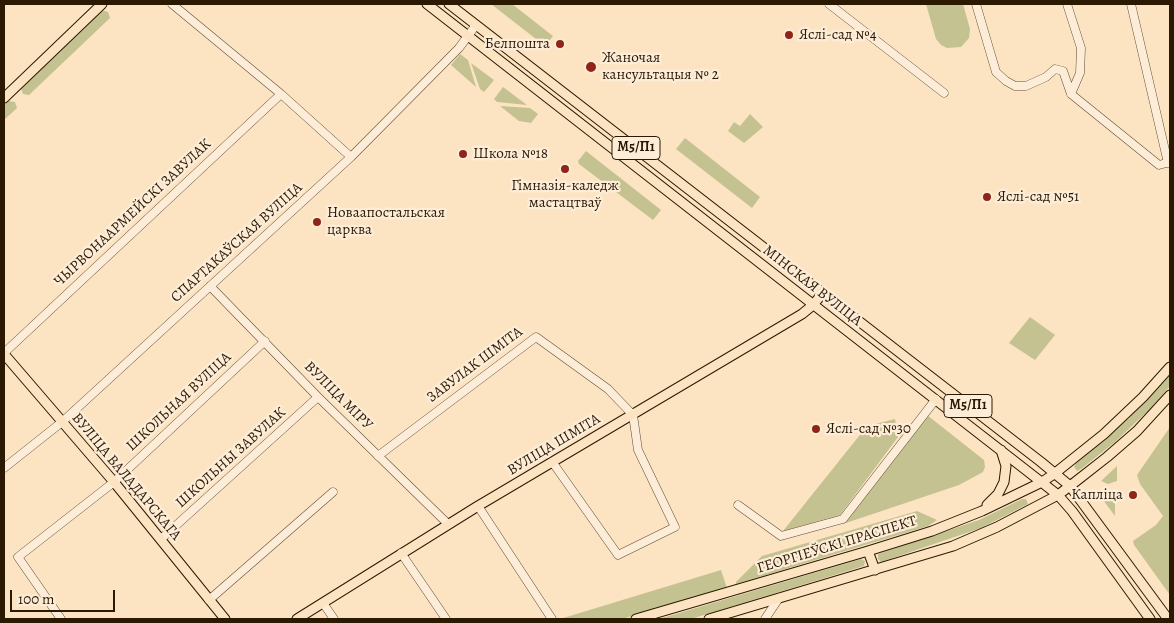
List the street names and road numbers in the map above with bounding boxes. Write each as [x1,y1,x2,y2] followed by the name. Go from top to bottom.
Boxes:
[51,135,215,291] street label: ЧЫРВОНААРМЕЙСКІ ЗАВУЛАК
[612,136,660,160] road number: М5/П1
[168,179,306,307] street label: СПАРТАКАЎСКАЯ ВУЛІЦА
[759,242,865,330] street label: МІНСКАЯ ВУЛІЦА
[424,323,526,407] street label: ЗАВУЛАК ШМІТА
[123,349,235,455] street label: ШКОЛЬНАЯ ВУЛІЦА
[300,358,376,434] street label: ВУЛІЦА МІРУ
[944,394,992,418] road number: М5/П1
[172,404,290,512] street label: ШКОЛЬНЫ ЗАВУЛАК
[67,410,185,544] street label: ВУЛІЦА ВАЛАДАРСКАГА
[504,410,604,480] street label: ВУЛІЦА ШМІТА
[755,512,919,578] street label: ГЕОРГІЕЎСКІ ПРАСПЕКТ

